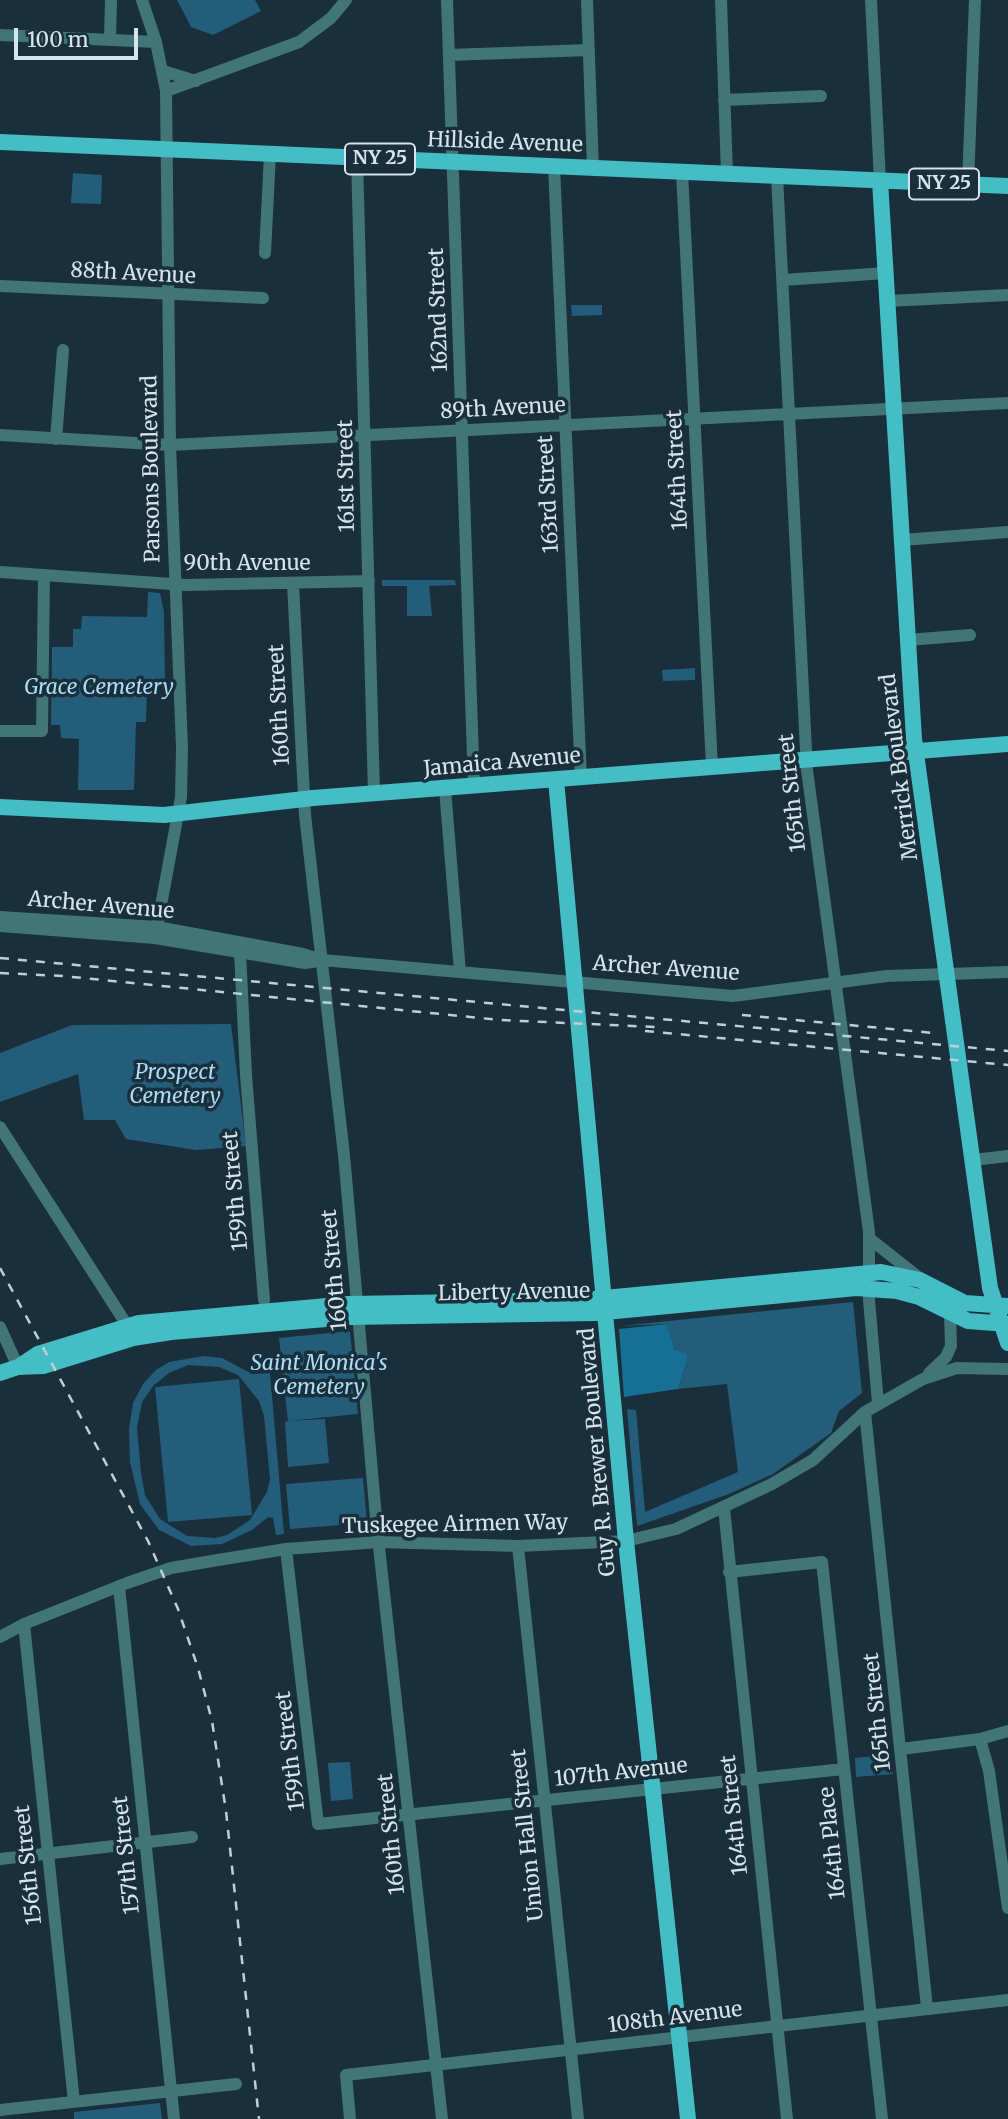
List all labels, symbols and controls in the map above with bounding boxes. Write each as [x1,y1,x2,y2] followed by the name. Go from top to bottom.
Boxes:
[18,14,142,58] scale bar
[27,26,89,53] text: 100 m
[427,128,583,158] street label: Hillside Avenue
[345,144,415,174] road number: NY 25
[909,168,979,200] road number: NY 25
[424,247,454,373] street label: 162nd Street
[70,258,196,290] street label: 88th Avenue
[138,375,166,563] street label: Parsons Boulevard
[440,393,566,425] street label: 89th Avenue
[662,409,694,531] street label: 164th Street
[333,419,361,533] street label: 161st Street
[533,434,565,554] street label: 163rd Street
[184,551,310,577] street label: 90th Avenue
[264,643,296,767] street label: 160th Street
[876,672,924,862] street label: Merrick Boulevard
[24,675,174,701] park label: Grace Cemetery
[774,732,812,854] street label: 165th Street
[422,744,582,782] street label: Jamaica Avenue
[27,887,175,925] street label: Archer Avenue
[592,951,740,987] street label: Archer Avenue
[129,1060,221,1110] park label: Prospect Cemetery
[218,1130,254,1252] street label: 159th Street
[317,1208,353,1332] street label: 160th Street
[438,1279,590,1307] street label: Liberty Avenue
[575,1327,621,1577] street label: Guy R. Brewer Boulevard
[251,1351,387,1401] park label: Saint Monica's Cemetery
[342,1510,568,1540] street label: Tuskegee Airmen Way
[859,1651,897,1773] street label: 165th Street
[271,1690,311,1812] street label: 159th Street
[506,1748,550,1922] street label: Union Hall Street
[553,1753,689,1793] street label: 107th Avenue
[716,1754,754,1876] street label: 164th Street
[373,1772,411,1896] street label: 160th Street
[815,1785,851,1901] street label: 164th Place
[108,1795,146,1915] street label: 157th Street
[10,1804,48,1926] street label: 156th Street
[606,1997,744,2039] street label: 108th Avenue

